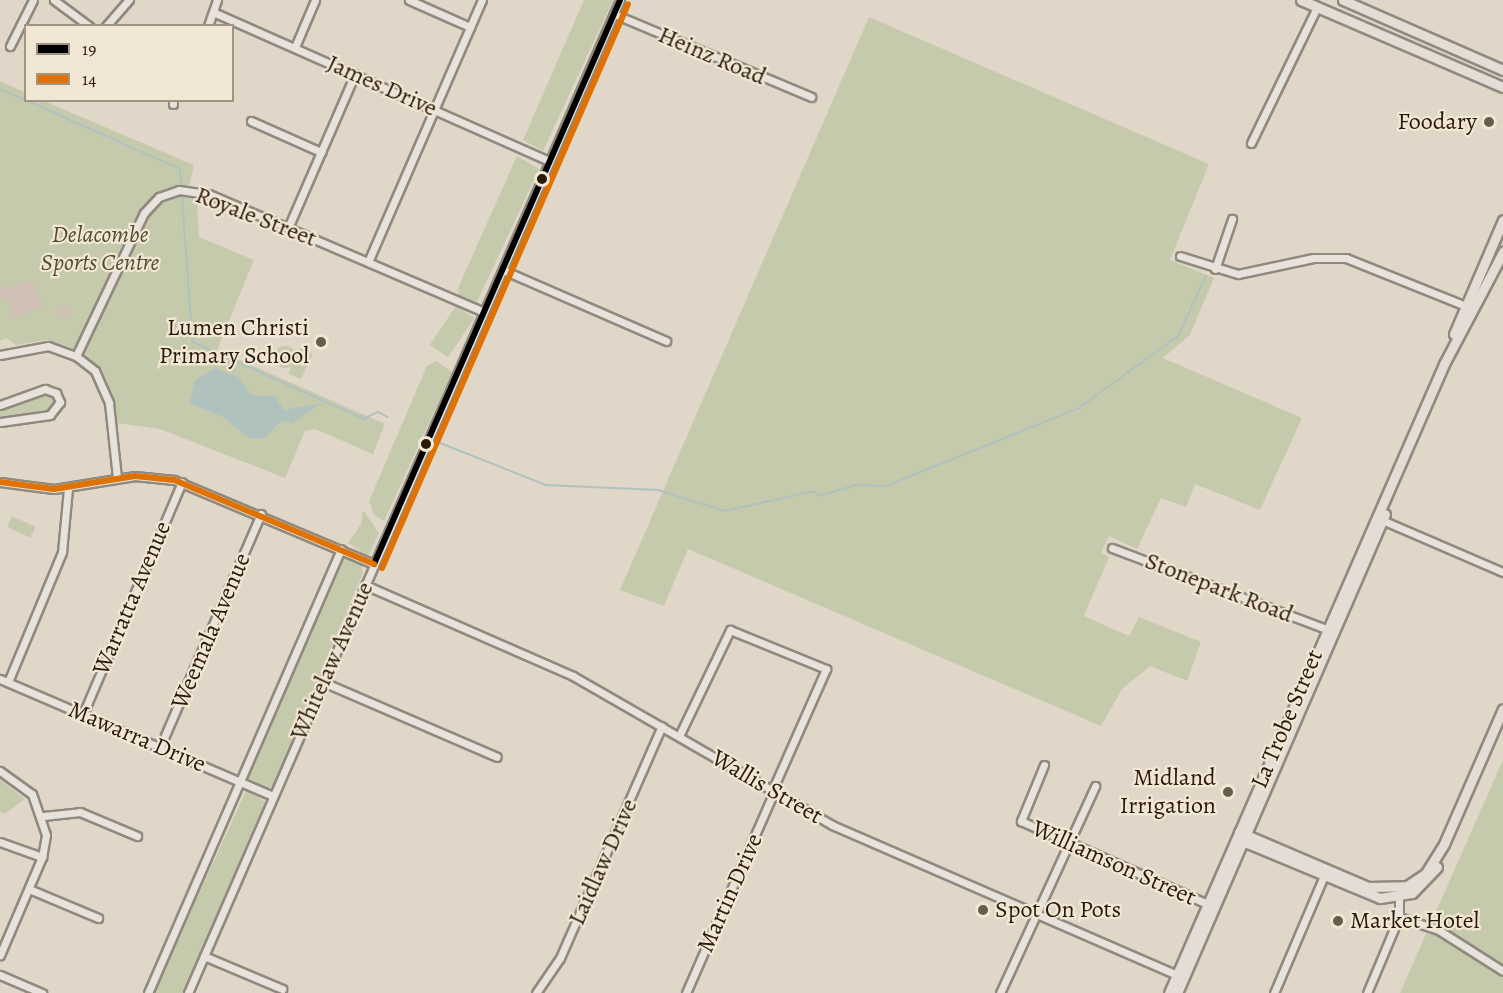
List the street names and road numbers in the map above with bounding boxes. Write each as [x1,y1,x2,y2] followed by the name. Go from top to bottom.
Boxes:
[654,20,770,92] street label: Heinz Road
[323,49,441,123] street label: James Drive
[191,181,321,253] street label: Royale Street
[87,517,177,679] street label: Warratta Avenue
[1141,547,1297,629] street label: Stonepark Road
[165,549,257,713] street label: Weemala Avenue
[284,577,380,745] street label: Whitelaw Avenue
[1245,645,1329,793] street label: La Trobe Street
[64,695,210,779] street label: Mawarra Drive
[706,744,828,830] street label: Wallis Street
[562,794,644,930] street label: Laidlaw Drive
[1028,814,1200,912] street label: Williamson Street
[691,829,769,957] street label: Martin Drive

